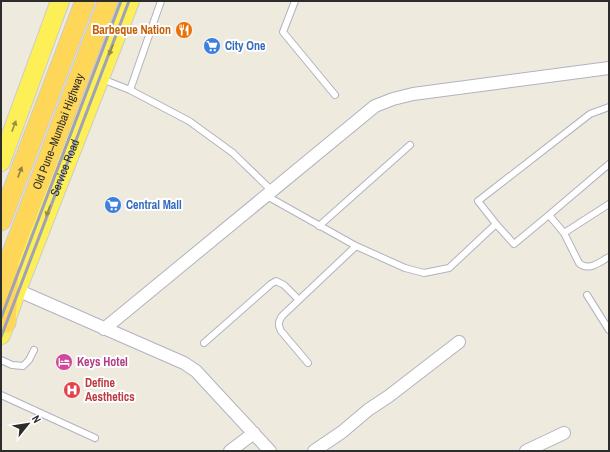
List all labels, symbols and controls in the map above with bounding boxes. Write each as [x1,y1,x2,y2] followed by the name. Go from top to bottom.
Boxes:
[174,20,194,40] restaurant icon: Barbeque Nation
[92,22,171,38] place label: Barbeque Nation
[202,36,222,56] supermarket icon: City One
[225,38,266,54] place label: City One
[107,45,113,57] one-way arrow
[29,71,88,192] street label: Old Pune–Mumbai Highway
[12,119,18,131] one-way arrow
[46,137,83,199] street label: Service Road
[17,165,23,177] one-way arrow
[103,195,123,215] supermarket icon: Central Mall
[126,197,182,213] place label: Central Mall
[45,205,51,217] one-way arrow
[54,352,74,372] hotel icon: Keys Hotel
[77,354,128,370] place label: Keys Hotel
[85,375,135,405] place label: Define Aesthetics
[62,380,82,400] hospital icon: Define Aesthetics
[8,404,48,444] north arrow
[29,413,44,425] text: N

